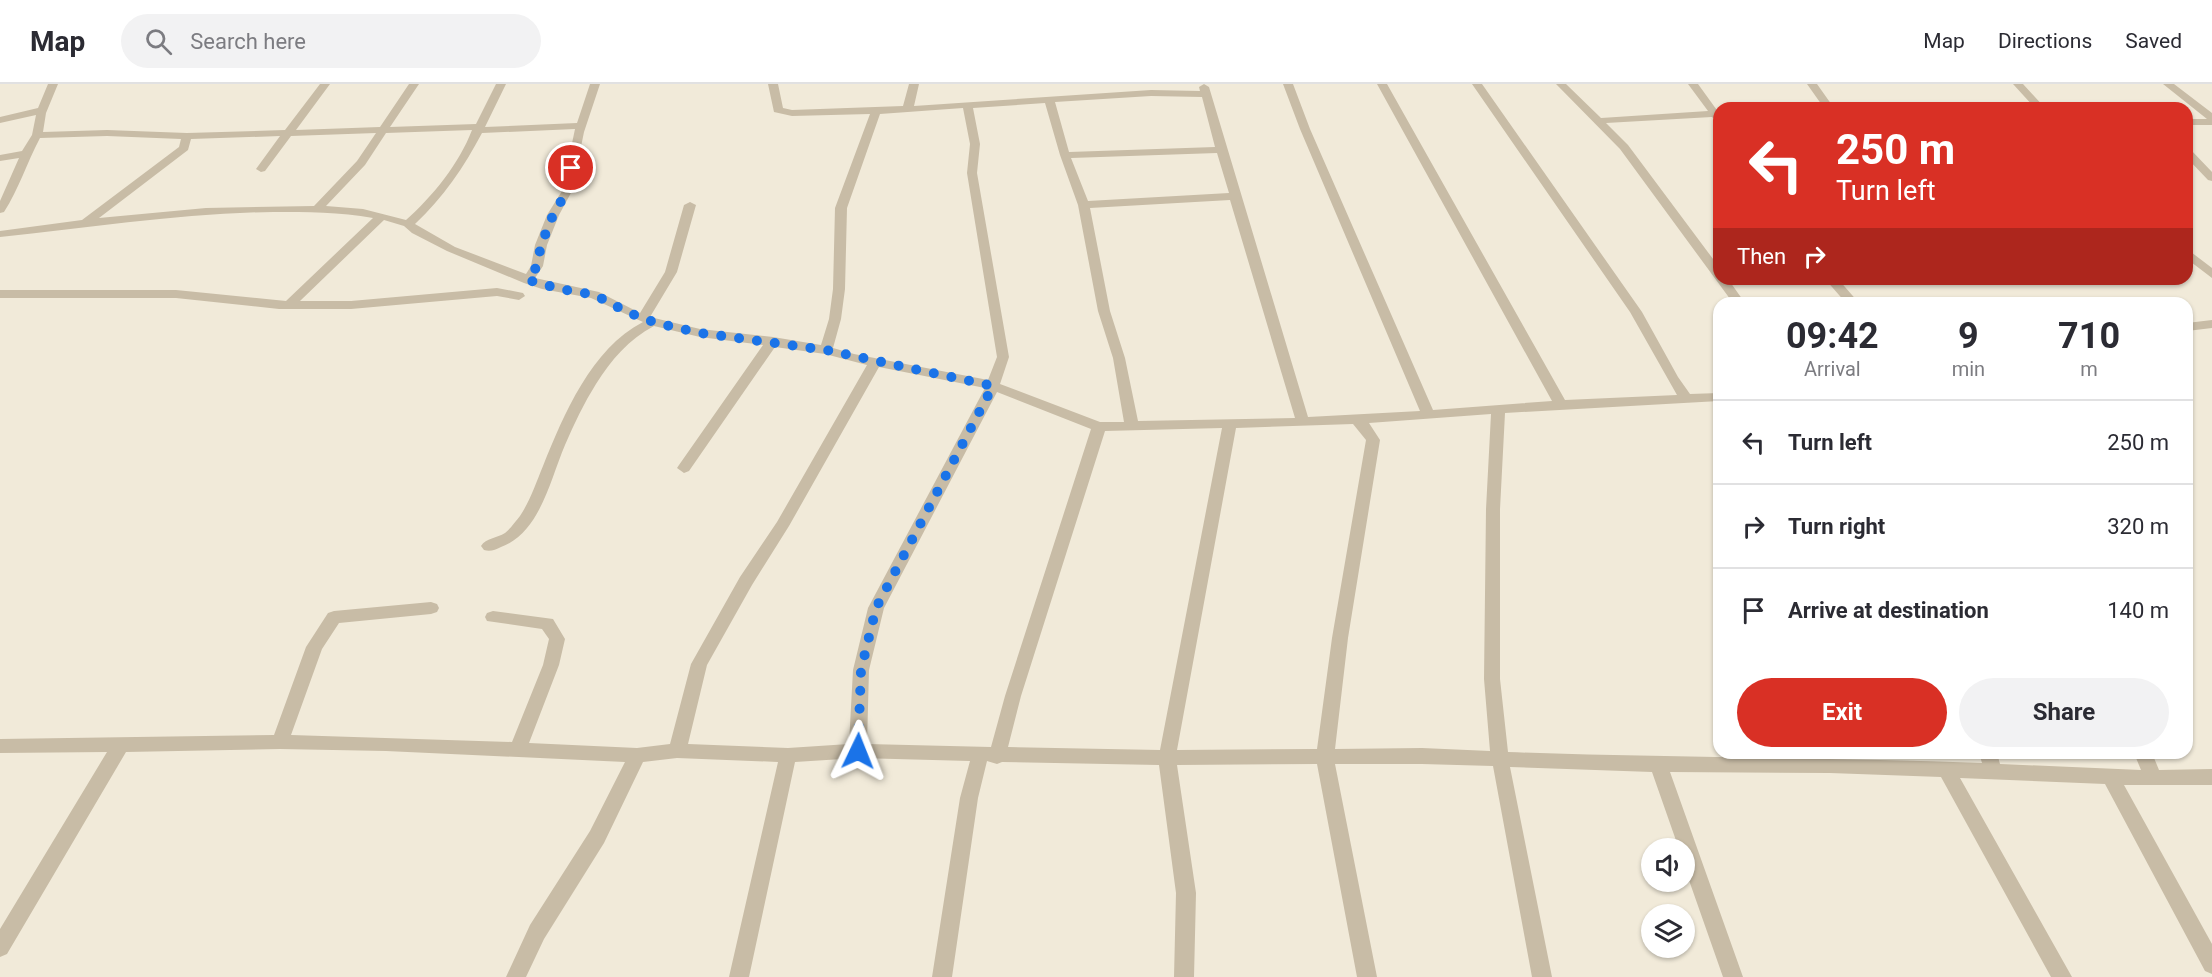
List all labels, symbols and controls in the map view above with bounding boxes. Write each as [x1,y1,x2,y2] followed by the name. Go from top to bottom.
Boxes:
[121,14,541,68] search box
[30,25,85,58] text: Map
[142,25,175,58] icon: search
[190,29,306,54] text: Search here
[1923,29,1965,53] text: Map
[1998,29,2092,53] text: Directions
[2125,29,2182,53] text: Saved
[1836,125,1955,174] text: 250 m
[1737,126,1815,204] icon: left
[545,142,596,193] pin
[554,151,587,184] icon: arrive
[1836,175,1936,207] text: Turn left
[1798,240,1831,273] icon: right
[1737,244,1786,269] text: Then
[1786,315,1879,357] text: 09:42
[1958,315,1979,357] text: 9
[2058,315,2120,357] text: 710
[1804,357,1861,381] text: Arrival
[1952,357,1985,381] text: min
[2080,357,2098,381] text: m
[1737,426,1770,459] icon: left
[1788,430,1872,455] text: Turn left
[2107,430,2169,455] text: 250 m
[1737,510,1770,543] icon: right
[1788,514,1885,539] text: Turn right
[2107,514,2169,539] text: 320 m
[1737,594,1770,627] icon: arrive
[1788,598,1989,623] text: Arrive at destination
[2107,598,2169,623] text: 140 m
[1737,678,1947,747] button: Exit
[1959,678,2169,747] button: Share
[826,719,890,783] position arrow
[1641,838,1695,958] map controls
[1641,838,1695,892] button: sound
[1641,904,1695,958] button: layers

